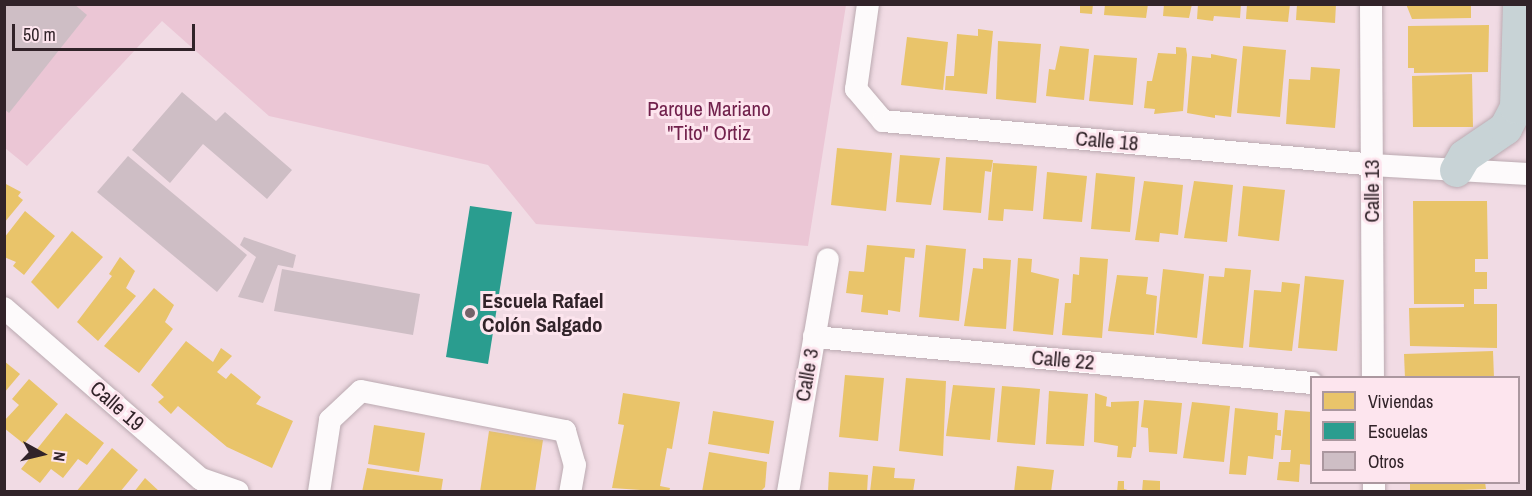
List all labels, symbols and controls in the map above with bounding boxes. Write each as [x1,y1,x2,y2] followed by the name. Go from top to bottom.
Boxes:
[15,12,198,50] scale bar
[23,22,56,47] text: 50 m
[647,96,771,146] park label: Parque Mariano "Tito" Ortiz
[1074,126,1140,156] street label: Calle 18
[1359,159,1385,223] street label: Calle 13
[482,288,604,338] place label: Escuela Rafael Colón Salgado
[463,306,477,320] marker: Escuela Rafael Colón Salgado
[1030,345,1096,375] street label: Calle 22
[790,346,824,404] street label: Calle 3
[85,376,149,436] street label: Calle 19
[1310,376,1520,484] legend
[1368,389,1433,414] text: Viviendas
[1368,419,1428,444] text: Escuelas
[12,424,72,484] north arrow
[1368,449,1404,474] text: Otros
[48,450,71,463] text: N

